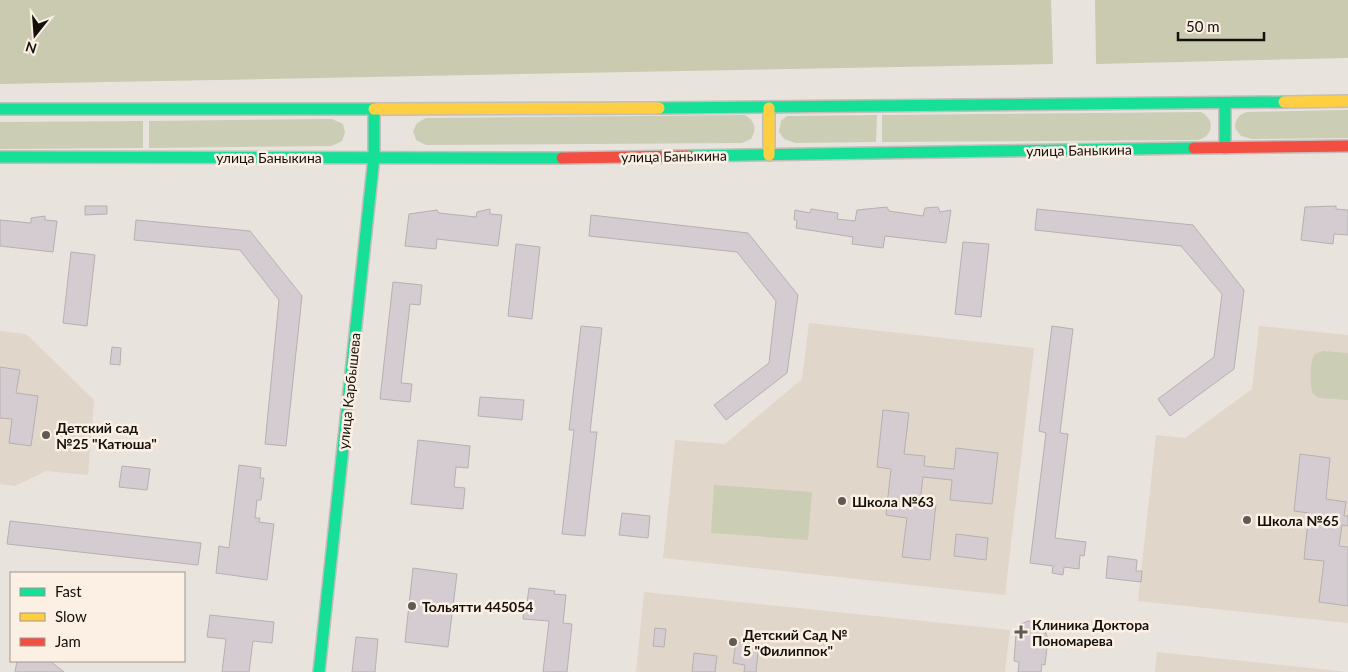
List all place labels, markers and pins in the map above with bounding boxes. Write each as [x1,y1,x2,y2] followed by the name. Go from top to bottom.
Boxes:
[56,419,157,452] place label: Детский сад №25 "Катюша"
[40,429,52,441] marker: Детский сад №25 "Катюша"
[852,493,934,510] place label: Школа №63
[836,495,848,507] marker: Школа №63
[1257,512,1339,529] place label: Школа №65
[1241,514,1253,526] marker: Школа №65
[422,598,533,615] place label: Тольятти 445054
[406,600,418,612] marker: Тольятти 445054
[1032,616,1149,649] place label: Клиника Доктора Пономарева
[1014,625,1028,639] marker: Клиника Доктора Пономарева
[743,626,848,659] place label: Детский Сад № 5 "Филиппок"
[727,636,739,648] marker: Детский Сад № 5 "Филиппок"

